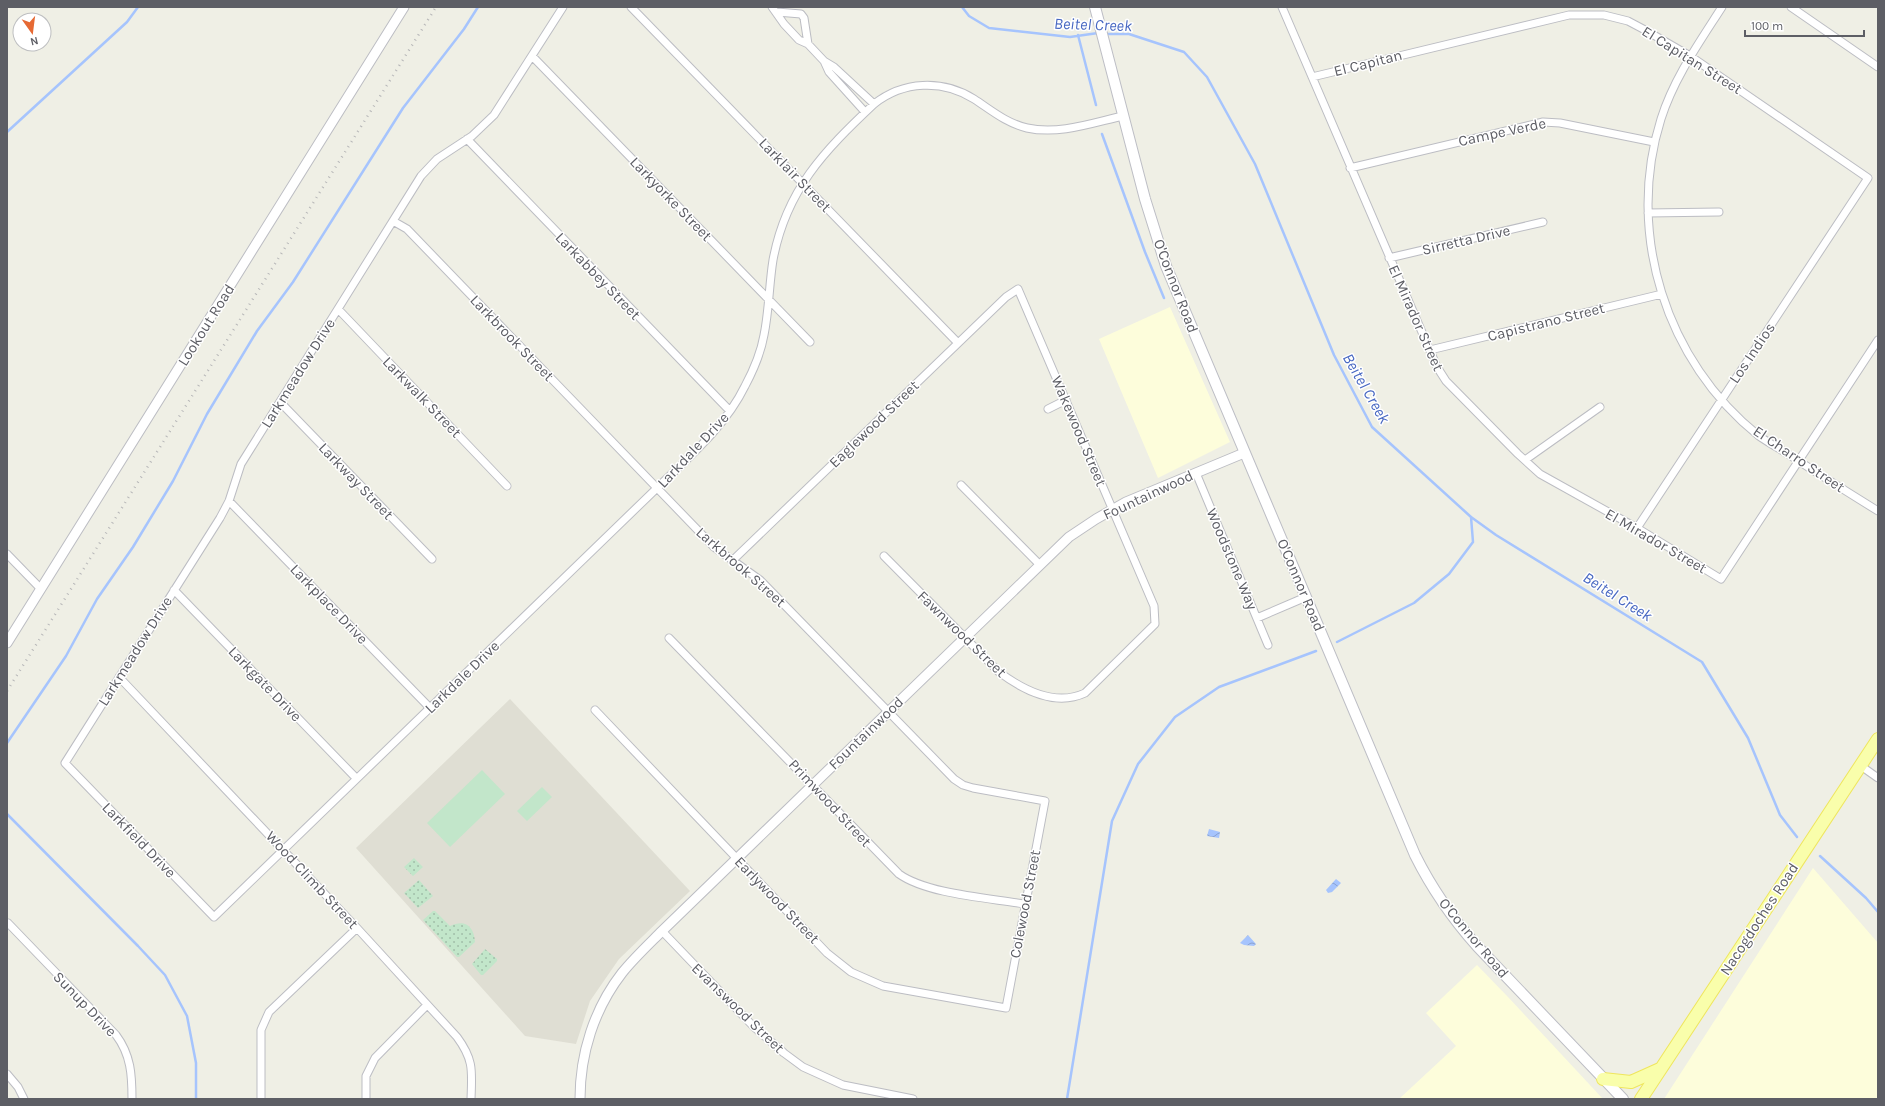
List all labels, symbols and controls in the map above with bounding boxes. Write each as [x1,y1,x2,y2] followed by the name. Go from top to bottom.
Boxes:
[12,12,52,52] north arrow
[1745,12,1864,38] scale bar
[1054,14,1133,35] water label: Beitel Creek
[1751,19,1783,33] text: 100 m
[1639,22,1746,98] street label: El Capitan Street
[29,34,40,48] text: N
[1332,46,1404,80] street label: El Capitan
[1457,114,1547,150] street label: Campe Verde
[755,134,835,216] street label: Larklair Street
[626,153,716,245] street label: Larkyorke Street
[1420,221,1512,259] street label: Sirretta Drive
[552,229,645,324] street label: Larkabbey Street
[1150,237,1202,335] street label: O'Connor Road
[1385,262,1448,374] street label: El Mirador Street
[174,281,238,369] street label: Lookout Road
[466,291,558,385] street label: Larkbrook Street
[1486,299,1607,345] street label: Capistrano Street
[257,315,339,431] street label: Larkmeadow Drive
[1725,319,1779,387] street label: Los Indios
[1339,350,1395,428] water label: Beitel Creek
[379,353,465,442] street label: Larkwalk Street
[1048,373,1111,489] street label: Wakewood Street
[825,376,923,471] street label: Eaglewood Street
[653,408,733,492] street label: Larkdale Drive
[1750,422,1848,496] street label: El Charro Street
[315,439,397,523] street label: Larkway Street
[1100,466,1196,524] street label: Fountainwood
[1602,505,1710,578] street label: El Mirador Street
[1203,506,1261,612] street label: Woodstone Way
[692,523,790,611] street label: Larkbrook Street
[1273,536,1329,634] street label: O'Connor Road
[286,560,372,648] street label: Larkplace Drive
[1580,568,1657,626] water label: Beitel Creek
[914,587,1010,681] street label: Fawnwood Street
[94,593,176,709] street label: Larkmeadow Drive
[421,637,503,717] street label: Larkdale Drive
[225,643,305,725] street label: Larkgate Drive
[825,693,907,773] street label: Fountainwood
[785,755,875,851] street label: Primwood Street
[98,798,180,882] street label: Larkfield Drive
[262,827,362,933] street label: Wood Climb Street
[1006,848,1044,960] street label: Colewood Street
[731,853,823,948] street label: Earlywood Street
[1716,859,1802,979] street label: Nacogdoches Road
[1435,894,1513,982] street label: O'Connor Road
[688,959,788,1057] street label: Evanswood Street
[49,968,121,1040] street label: Sunup Drive

